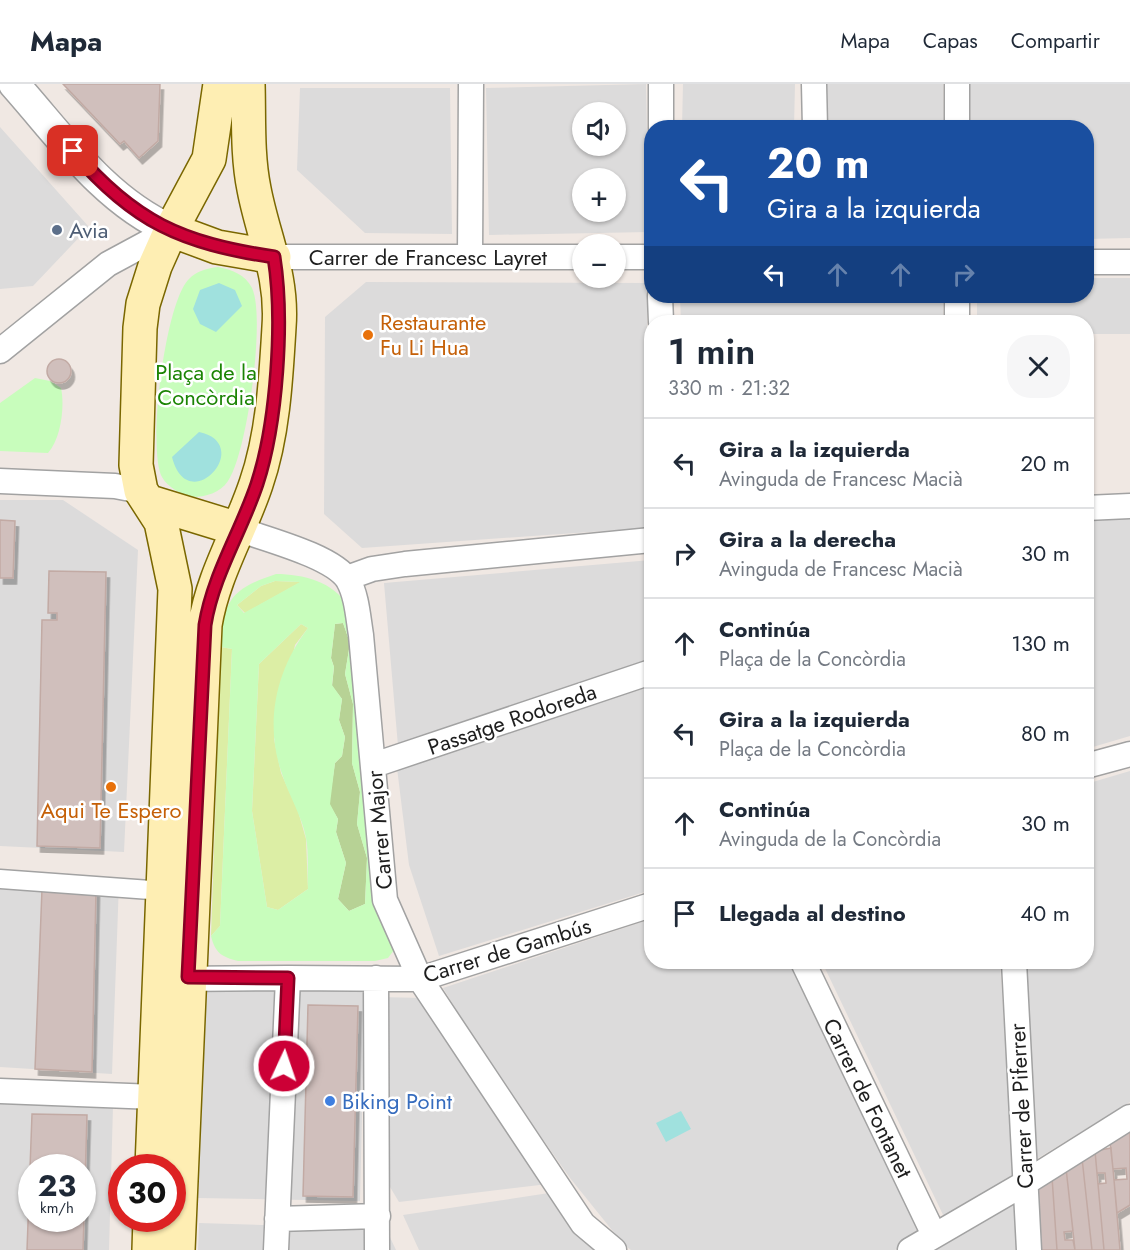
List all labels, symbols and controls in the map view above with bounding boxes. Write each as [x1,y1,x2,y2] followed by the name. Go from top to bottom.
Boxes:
[30,21,102,62] text: Mapa
[841,26,890,56] text: Mapa
[923,26,978,56] text: Capas
[1011,26,1100,56] text: Compartir
[572,102,626,288] map controls
[572,102,626,156] button: sound
[47,125,98,176] pin
[767,133,869,194] text: 20 m
[56,134,89,167] icon: arrive
[668,144,746,222] icon: left
[572,168,626,222] button: +
[767,189,981,228] text: Gira a la izquierda
[69,214,108,246] place label: Avia
[50,223,64,237] marker: Avia
[572,234,626,288] button: −
[309,241,548,273] street label: Carrer de Francesc Layret
[758,258,791,291] icon: left
[821,258,854,291] icon: ahead
[884,258,917,291] icon: ahead
[947,258,980,291] icon: right
[380,306,486,363] place label: Restaurante Fu Li Hua
[668,325,755,377] text: 1 min
[361,328,375,342] marker: Restaurante Fu Li Hua
[1007,335,1070,398] button: close
[155,356,257,413] park label: Plaça de la Concòrdia
[668,374,790,403] text: 330 m · 21:32
[719,433,910,465] text: Gira a la izquierda
[668,447,701,480] icon: left
[1021,447,1070,479] text: 20 m
[719,465,963,494] text: Avinguda de Francesc Macià
[719,523,896,555] text: Gira a la derecha
[668,537,701,570] icon: right
[1021,537,1070,569] text: 30 m
[719,555,963,584] text: Avinguda de Francesc Macià
[719,613,810,645] text: Continúa
[668,627,701,660] icon: ahead
[1011,627,1070,659] text: 130 m
[719,645,906,674] text: Plaça de la Concòrdia
[423,675,601,763] street label: Passatge Rodoreda
[719,703,910,735] text: Gira a la izquierda
[668,717,701,750] icon: left
[1021,717,1070,749] text: 80 m
[719,735,906,764] text: Plaça de la Concòrdia
[358,769,400,891] street label: Carrer Major
[104,780,118,794] marker: Aqui Te Espero
[719,793,810,825] text: Continúa
[41,794,181,826] place label: Aqui Te Espero
[668,807,701,840] icon: ahead
[1021,807,1070,839] text: 30 m
[719,825,941,854] text: Avinguda de la Concòrdia
[668,897,701,930] icon: arrive
[719,897,906,929] text: Llegada al destino
[1020,897,1070,929] text: 40 m
[419,909,595,991] street label: Carrer de Gambús
[815,1013,921,1184] street label: Carrer de Fontanet
[1001,1022,1041,1189] street label: Carrer de Piferrer
[252,1034,316,1098] position arrow
[342,1085,453,1117] place label: Biking Point
[323,1094,337,1108] marker: Biking Point
[108,1154,186,1232] speed limit sign: 30
[38,1164,76,1207] text: 23
[40,1197,74,1219] text: km/h

